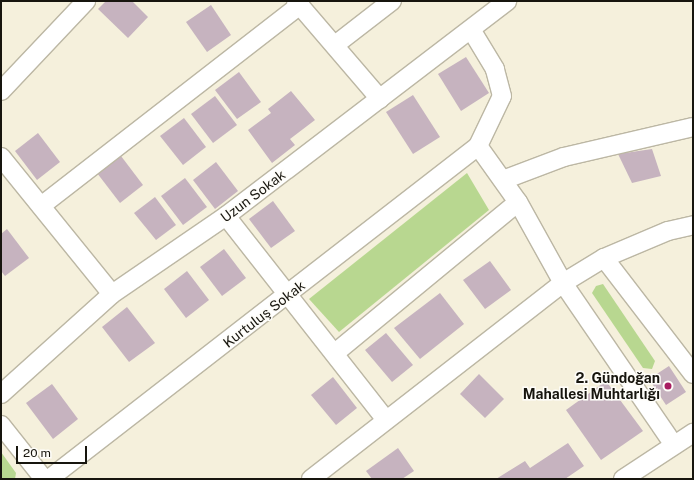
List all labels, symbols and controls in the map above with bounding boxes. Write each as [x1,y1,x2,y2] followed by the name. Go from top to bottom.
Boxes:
[217,166,289,226] street label: Uzun Sokak
[220,277,308,351] street label: Kurtuluş Sokak
[523,370,660,402] place label: 2. Gündoğan Mahallesi Muhtarlığı
[663,381,673,391] marker: 2. Gündoğan Mahallesi Muhtarlığı
[18,438,89,464] scale bar
[23,446,51,460] text: 20 m

